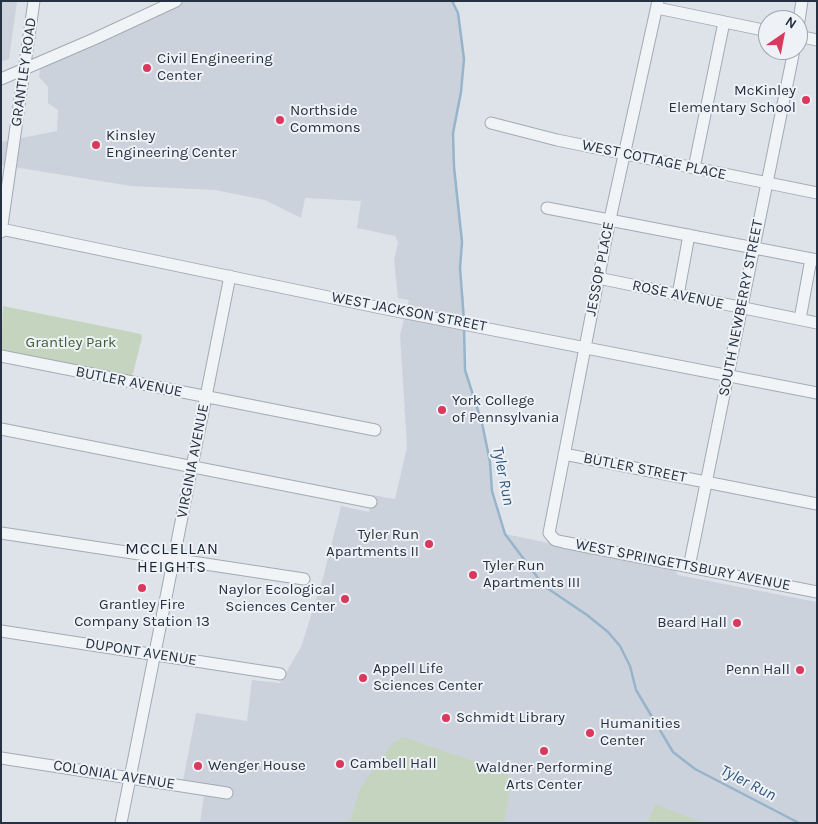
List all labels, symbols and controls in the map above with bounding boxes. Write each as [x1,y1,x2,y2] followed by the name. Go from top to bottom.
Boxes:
[758,10,808,60] north arrow
[782,13,800,33] text: N
[7,16,41,128] street label: GRANTLEY ROAD
[157,50,273,85] place label: Civil Engineering Center
[141,62,153,74] marker: Civil Engineering Center
[669,82,796,117] place label: McKinley Elementary School
[800,94,812,106] marker: McKinley Elementary School
[290,102,361,137] place label: Northside Commons
[274,114,286,126] marker: Northside Commons
[106,127,237,162] place label: Kinsley Engineering Center
[580,136,728,184] street label: WEST COTTAGE PLACE
[90,139,102,151] marker: Kinsley Engineering Center
[715,218,767,398] street label: SOUTH NEWBERRY STREET
[582,220,618,318] street label: JESSOP PLACE
[630,276,726,314] street label: ROSE AVENUE
[330,288,488,336] street label: WEST JACKSON STREET
[26,334,116,352] park label: Grantley Park
[74,363,184,401] street label: BUTLER AVENUE
[452,392,559,427] place label: York College of Pennsylvania
[173,402,213,520] street label: VIRGINIA AVENUE
[436,404,448,416] marker: York College of Pennsylvania
[488,445,518,507] water label: Tyler Run
[582,449,688,487] street label: BUTLER STREET
[326,526,419,561] place label: Tyler Run Apartments II
[574,535,792,595] street label: WEST SPRINGETTSBURY AVENUE
[423,538,435,550] marker: Tyler Run Apartments II
[124,539,220,577] district label: MCCLELLAN HEIGHTS
[483,557,580,592] place label: Tyler Run Apartments III
[467,569,479,581] marker: Tyler Run Apartments III
[218,581,335,616] place label: Naylor Ecological Sciences Center
[136,582,148,594] marker: Grantley Fire Company Station 13
[339,593,351,605] marker: Naylor Ecological Sciences Center
[74,596,210,631] place label: Grantley Fire Company Station 13
[657,614,727,632] place label: Beard Hall
[731,617,743,629] marker: Beard Hall
[84,634,198,670] street label: DUPONT AVENUE
[373,660,483,695] place label: Appell Life Sciences Center
[726,661,790,679] place label: Penn Hall
[794,664,806,676] marker: Penn Hall
[357,672,369,684] marker: Appell Life Sciences Center
[456,709,565,727] place label: Schmidt Library
[440,712,452,724] marker: Schmidt Library
[600,715,681,750] place label: Humanities Center
[584,727,596,739] marker: Humanities Center
[538,745,550,757] marker: Waldner Performing Arts Center
[350,755,437,773] place label: Cambell Hall
[52,757,176,793] street label: COLONIAL AVENUE
[208,757,306,775] place label: Wenger House
[334,758,346,770] marker: Cambell Hall
[476,759,612,794] place label: Waldner Performing Arts Center
[192,760,204,772] marker: Wenger House
[717,761,779,805] water label: Tyler Run

